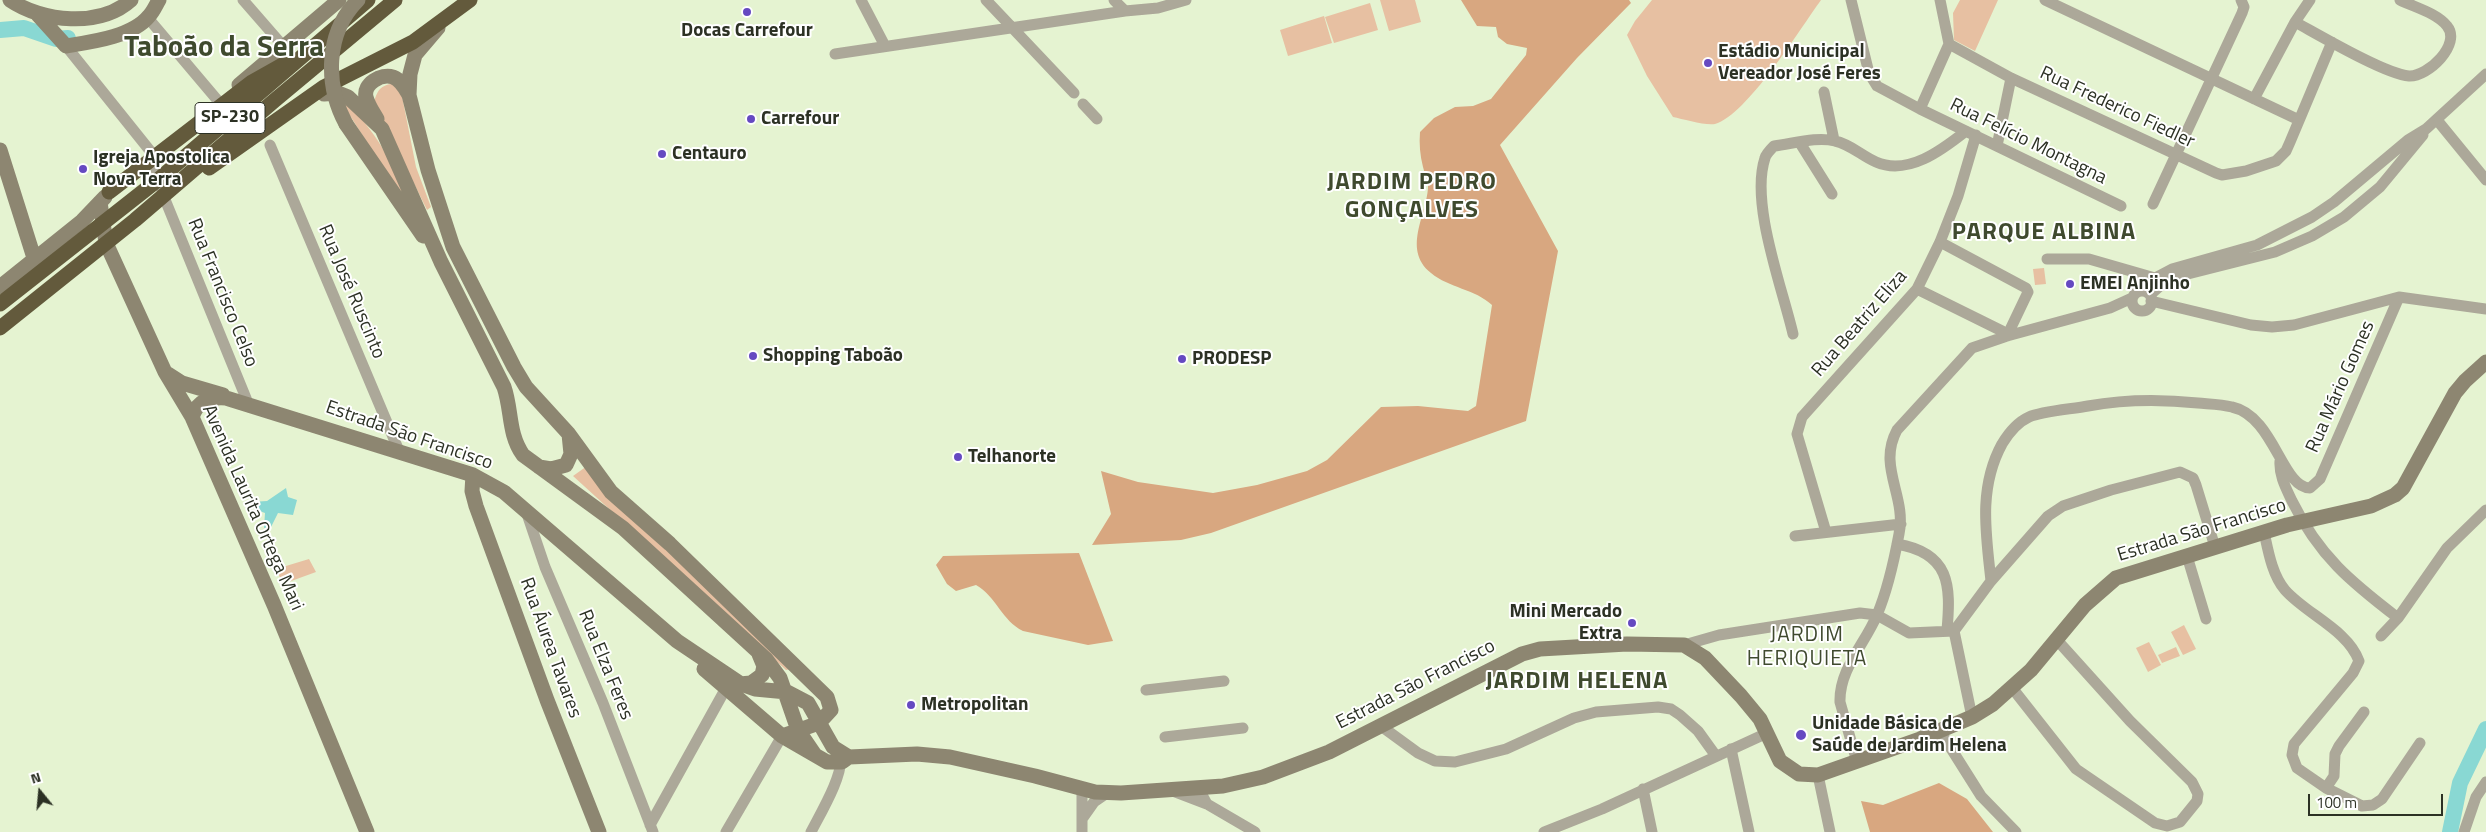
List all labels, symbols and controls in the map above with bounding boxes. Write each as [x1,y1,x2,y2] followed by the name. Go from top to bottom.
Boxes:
[741,6,753,18] marker: Docas Carrefour
[681,20,813,42] place label: Docas Carrefour
[124,32,324,66] district label: Taboão da Serra
[1718,41,1881,85] place label: Estádio Municipal Vereador José Feres
[1702,57,1714,69] marker: Estádio Municipal Vereador José Feres
[2036,62,2198,154] street label: Rua Frederico Fiedler
[1946,94,2110,190] street label: Rua Felício Montagna
[195,102,265,134] road number: SP-230
[761,108,839,130] place label: Carrefour
[745,113,757,125] marker: Carrefour
[672,143,747,165] place label: Centauro
[93,147,230,191] place label: Igreja Apostolica Nova Terra
[656,148,668,160] marker: Centauro
[77,163,89,175] marker: Igreja Apostolica Nova Terra
[1326,169,1498,225] district label: JARDIM PEDRO GONÇALVES
[182,215,262,371] street label: Rua Francisco Celso
[1950,219,2138,247] district label: PARQUE ALBINA
[313,222,389,362] street label: Rua José Ruscinto
[1808,266,1912,382] street label: Rua Beatriz Eliza
[2080,273,2190,295] place label: EMEI Anjinho
[2064,278,2076,290] marker: EMEI Anjinho
[2302,318,2380,456] street label: Rua Mário Gomes
[763,345,903,367] place label: Shopping Taboão
[1192,348,1272,370] place label: PRODESP
[747,350,759,362] marker: Shopping Taboão
[1176,353,1188,365] marker: PRODESP
[322,397,496,475] street label: Estrada São Francisco
[196,402,308,614] street label: Avenida Laurita Ortega Mari
[968,446,1056,468] place label: Telhanorte
[952,451,964,463] marker: Telhanorte
[2115,494,2289,568] street label: Estrada São Francisco
[514,575,586,721] street label: Rua Áurea Tavares
[1510,601,1622,645] place label: Mini Mercado Extra
[573,607,637,723] street label: Rua Elza Feres
[1626,617,1638,629] marker: Mini Mercado Extra
[1745,623,1869,673] district label: JARDIM HERIQUIETA
[1333,635,1499,735] street label: Estrada São Francisco
[1484,668,1670,696] district label: JARDIM HELENA
[921,694,1029,716] place label: Metropolitan
[905,699,917,711] marker: Metropolitan
[1812,713,2007,757] place label: Unidade Básica de Saúde de Jardim Helena
[1794,728,1808,742] marker: Unidade Básica de Saúde de Jardim Helena
[28,766,43,789] text: N
[15,767,65,817] north arrow
[2311,784,2446,816] scale bar
[2316,791,2357,814] text: 100 m

